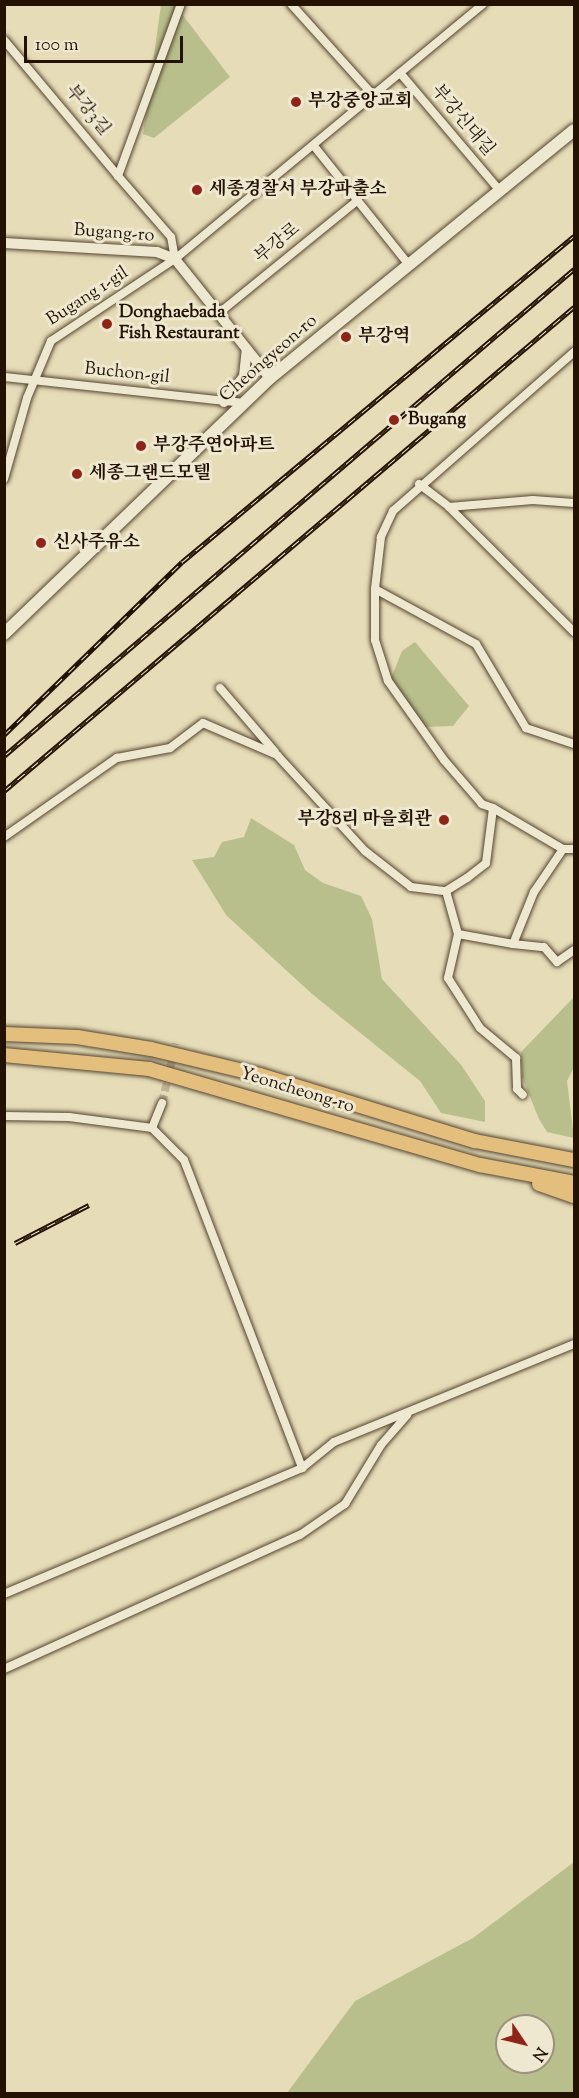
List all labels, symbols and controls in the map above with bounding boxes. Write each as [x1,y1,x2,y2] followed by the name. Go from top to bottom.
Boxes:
[27,24,186,62] scale bar
[35,33,79,59] text: 100 m
[60,81,114,141] street label: 부강3길
[426,81,498,161] street label: 부강신대길
[308,91,412,113] place label: 부강중앙교회
[289,95,303,109] marker: 부강중앙교회
[209,179,387,201] place label: 세종경찰서 부강파출소
[190,183,204,197] marker: 세종경찰서 부강파출소
[251,219,305,269] street label: 부강로
[73,220,155,248] street label: Bugang-ro
[43,263,133,331] street label: Bugang 1-gil
[119,303,239,346] place label: Donghaebada Fish Restaurant
[216,311,322,407] street label: Cheongyeon-ro
[100,317,114,331] marker: Donghaebada Fish Restaurant
[358,326,410,348] place label: 부강역
[339,330,353,344] marker: 부강역
[83,359,171,389] street label: Buchon-gil
[408,409,466,431] place label: Bugang
[385,411,403,429] marker: Bugang
[153,435,275,457] place label: 부강주연아파트
[134,439,148,453] marker: 부강주연아파트
[89,463,211,485] place label: 세종그랜드모텔
[70,467,84,481] marker: 세종그랜드모텔
[53,532,140,554] place label: 신사주유소
[34,536,48,550] marker: 신사주유소
[297,809,432,831] place label: 부강8리 마을회관
[437,813,451,827] marker: 부강8리 마을회관
[237,1063,357,1119] street label: Yeoncheong-ro
[495,2014,555,2074] north arrow
[525,2042,552,2065] text: N

